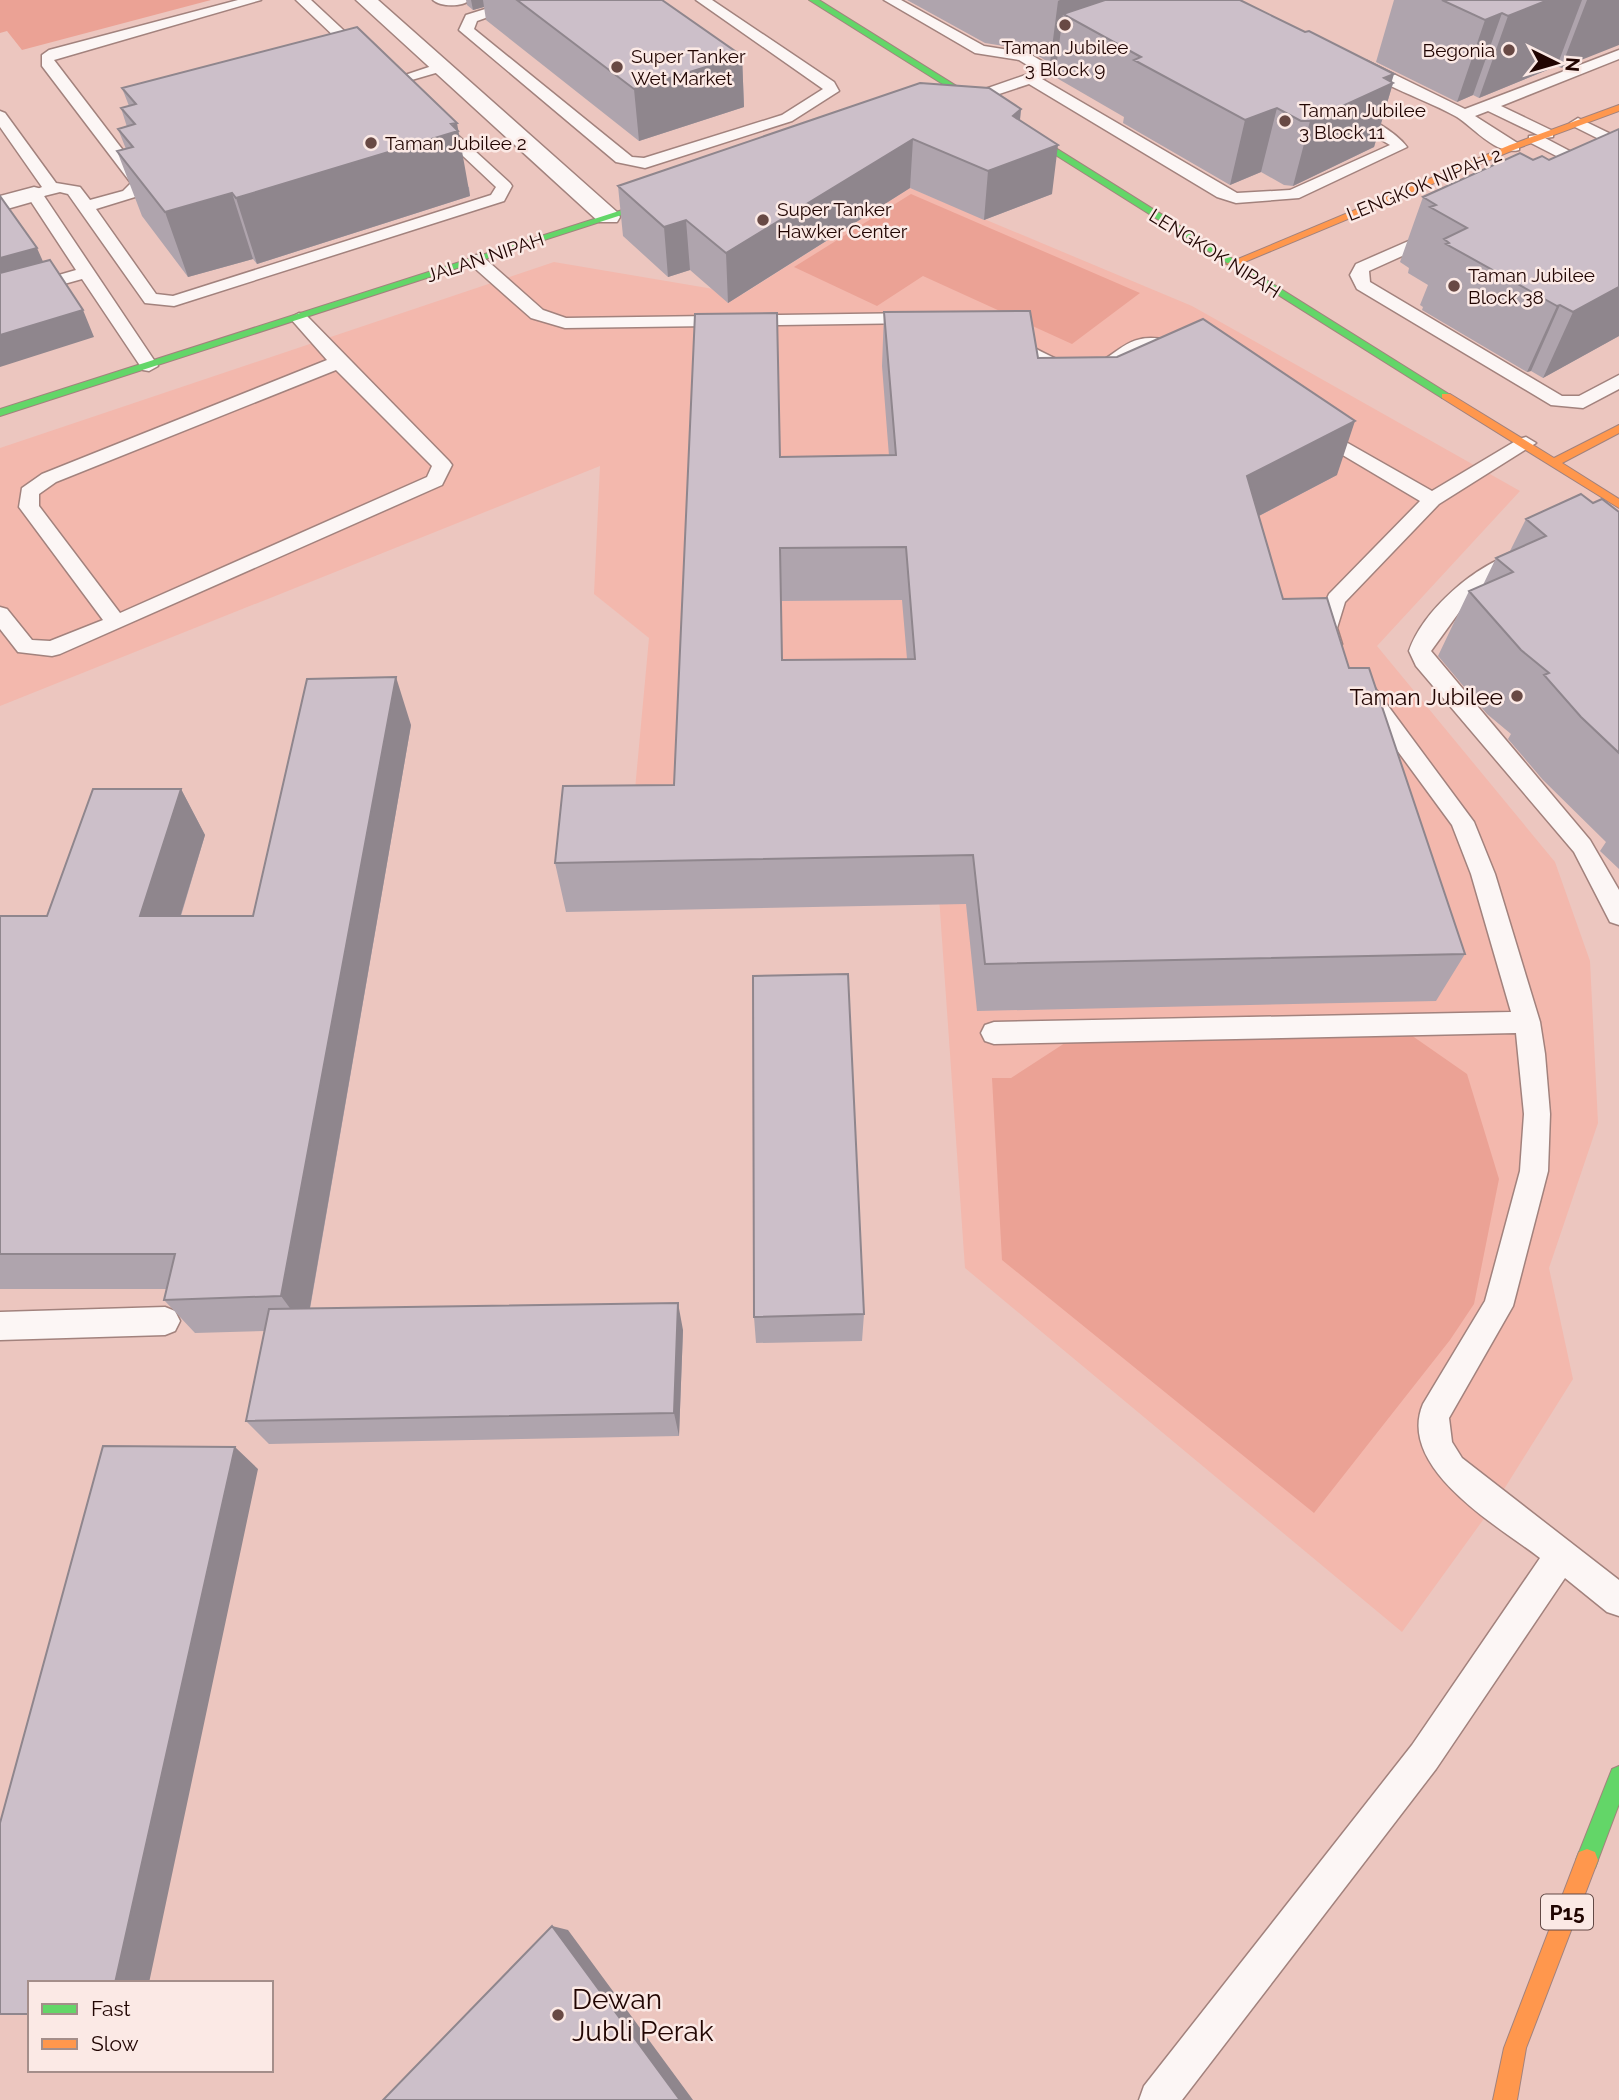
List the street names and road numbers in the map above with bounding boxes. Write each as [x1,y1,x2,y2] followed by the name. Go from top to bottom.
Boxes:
[1343,143,1505,225] street label: LENGKOK NIPAH 2
[1145,204,1285,302] street label: LENGKOK NIPAH
[423,228,547,286] street label: JALAN NIPAH
[1541,1895,1593,1930] road number: P15

